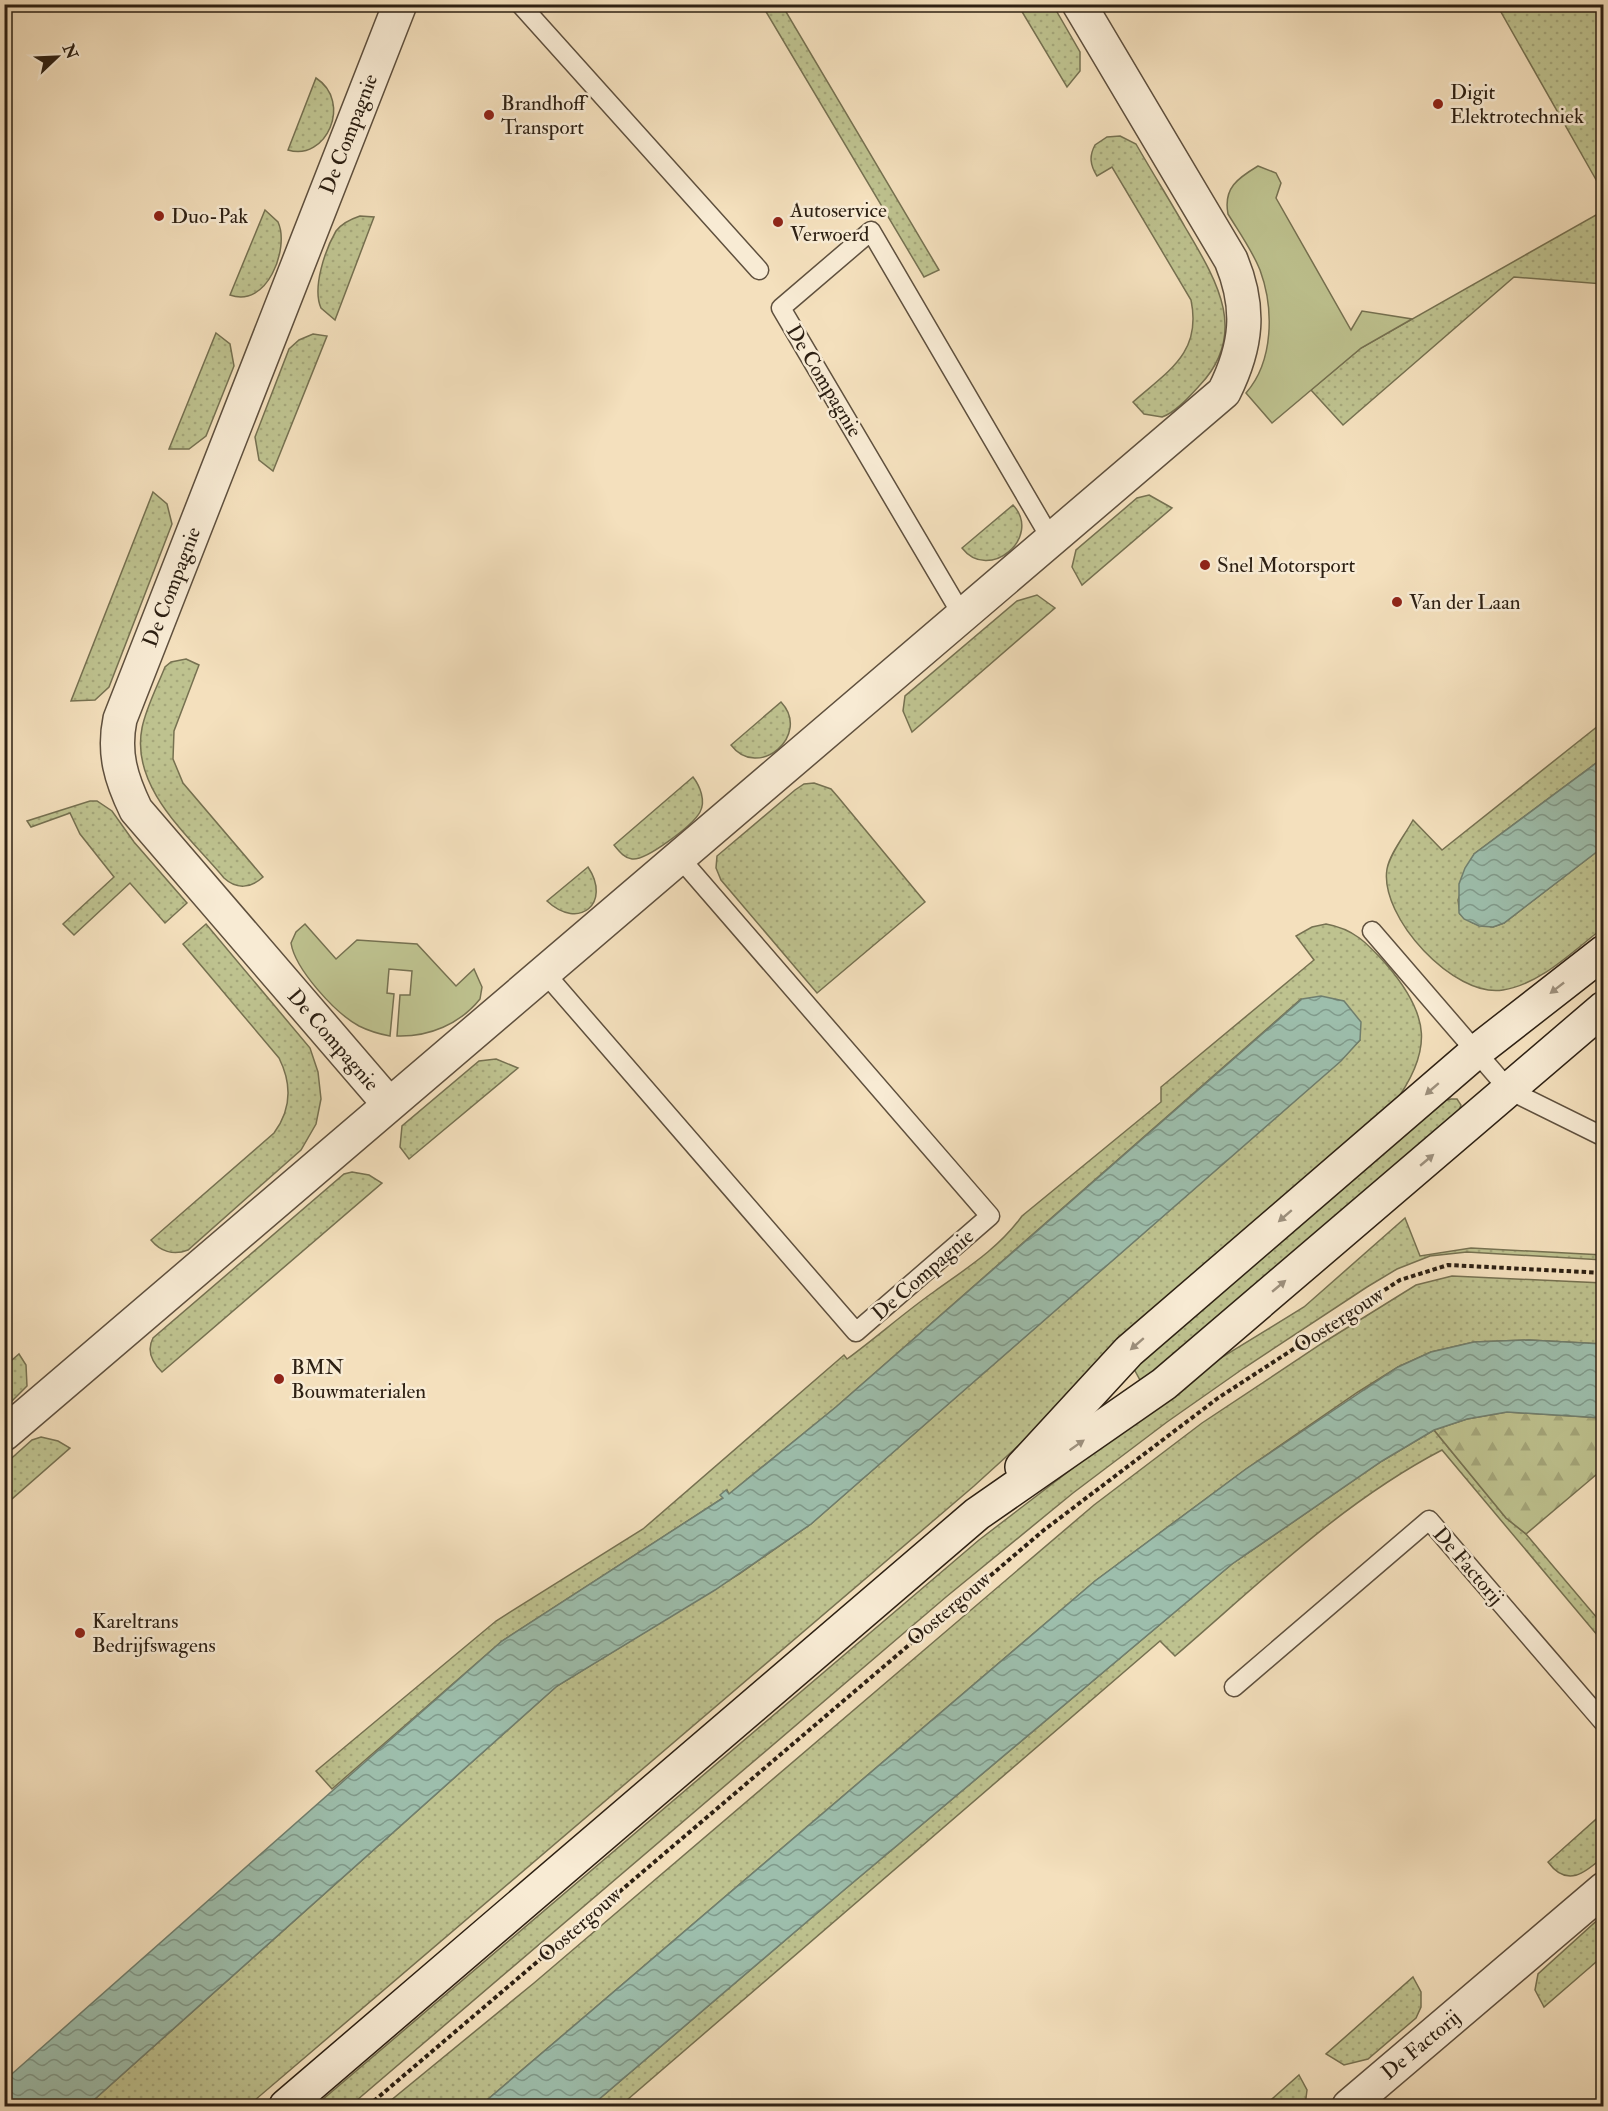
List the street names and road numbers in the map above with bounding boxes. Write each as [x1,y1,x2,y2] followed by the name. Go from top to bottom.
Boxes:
[314,70,384,198] street label: De Compagnie
[780,320,868,442] street label: De Compagnie
[137,523,207,651] street label: De Compagnie
[281,983,385,1097] street label: De Compagnie
[866,1223,980,1327] street label: De Compagnie
[1289,1280,1390,1359] street label: Oostergouw
[1427,1521,1509,1611] street label: De Factorij
[901,1565,998,1652] street label: Oostergouw
[533,1881,628,1969] street label: Oostergouw
[1376,2004,1466,2086] street label: De Factorij

